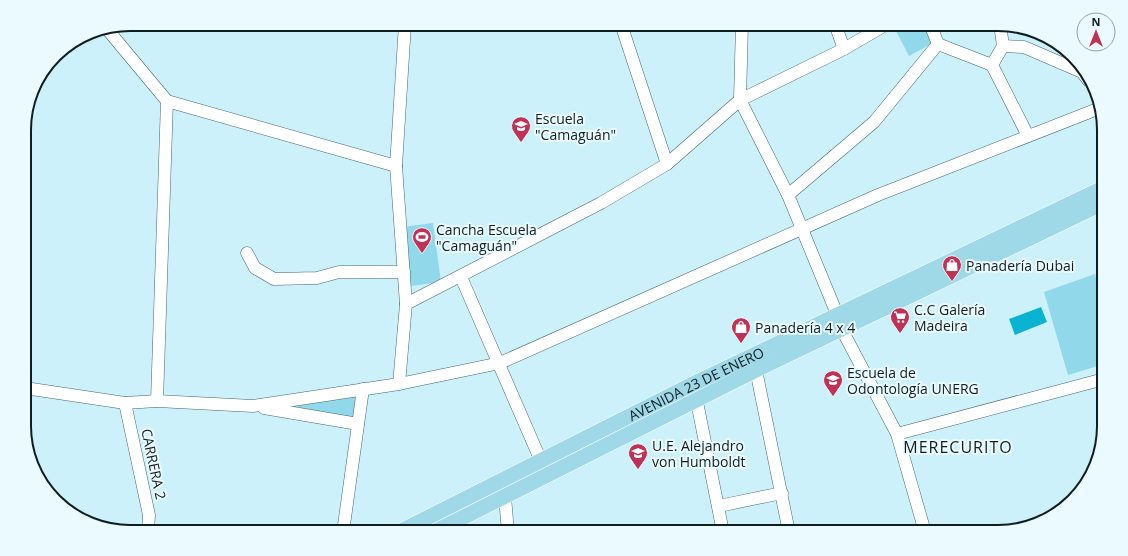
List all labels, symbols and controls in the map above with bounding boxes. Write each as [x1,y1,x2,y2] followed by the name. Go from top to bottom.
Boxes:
[1076,12,1116,52] north arrow
[1092,14,1100,29] text: N
[535,109,616,144] place label: Escuela "Camaguán"
[510,115,532,143] school or university icon: Escuela "Camaguán"
[436,220,537,255] place label: Cancha Escuela "Camaguán"
[411,226,433,254] sports icon: Cancha Escuela "Camaguán"
[941,254,963,282] shop icon: Panadería Dubai
[966,256,1074,275] place label: Panadería Dubai
[914,300,985,335] place label: C.C Galería Madeira
[889,306,911,334] supermarket icon: C.C Galería Madeira
[730,316,752,344] shop icon: Panadería 4 x 4
[755,318,855,337] place label: Panadería 4 x 4
[625,342,767,425] street label: AVENIDA 23 DE ENERO
[847,363,979,398] place label: Escuela de Odontología UNERG
[822,369,844,397] school or university icon: Escuela de Odontología UNERG
[137,427,171,501] street label: CARRERA 2
[652,436,746,471] place label: U.E. Alejandro von Humboldt
[903,436,1013,458] district label: MERECURITO
[627,442,649,470] school or university icon: U.E. Alejandro von Humboldt

